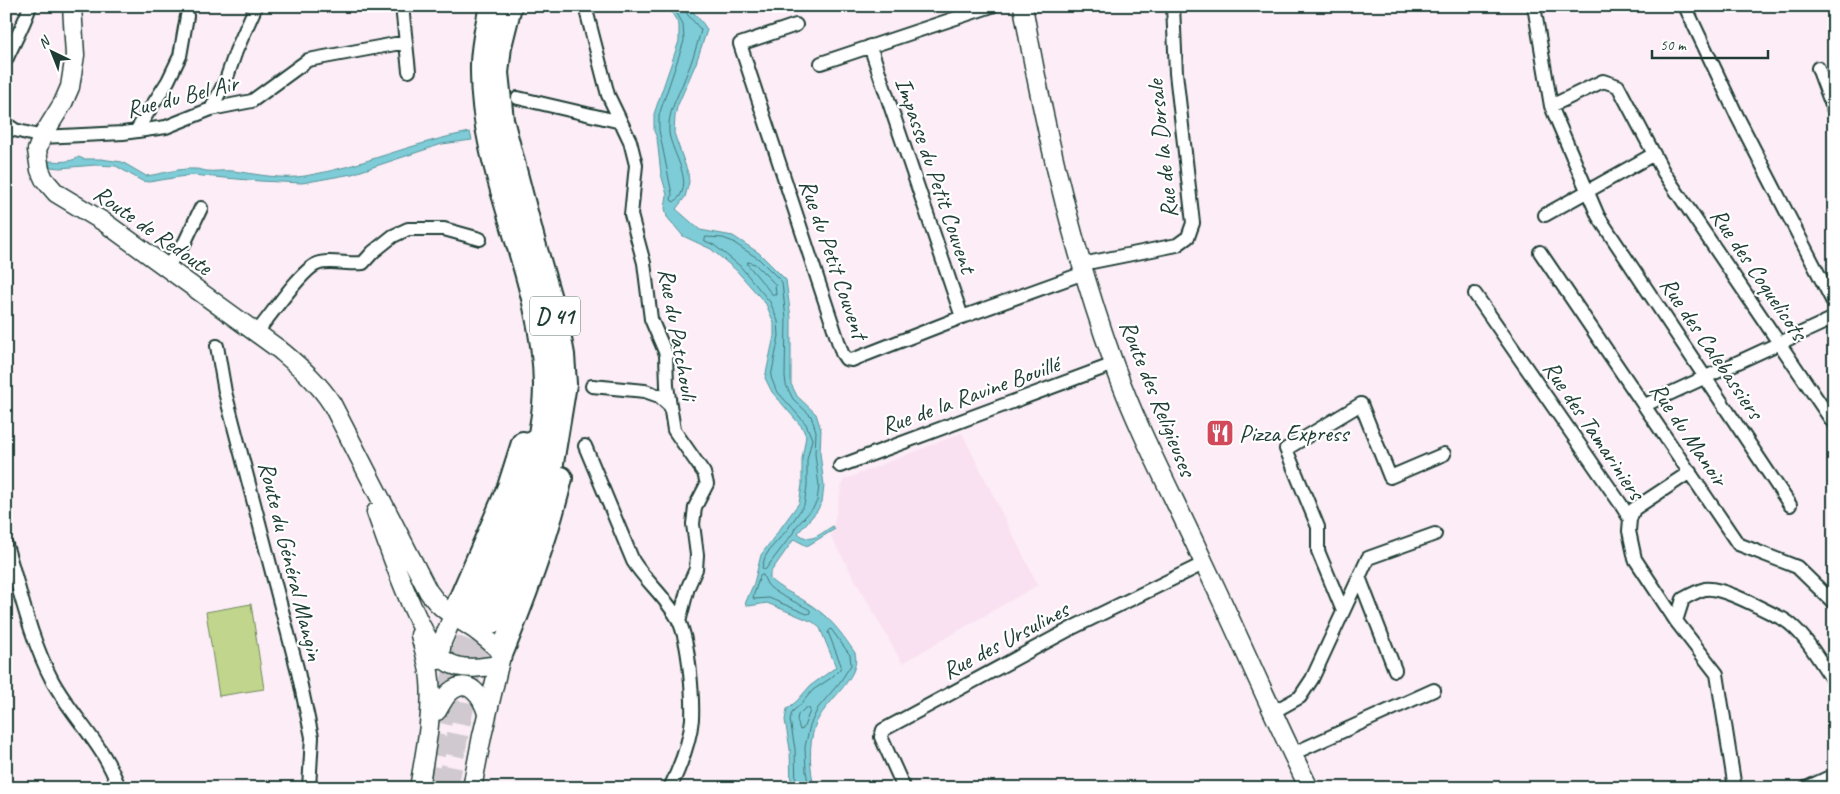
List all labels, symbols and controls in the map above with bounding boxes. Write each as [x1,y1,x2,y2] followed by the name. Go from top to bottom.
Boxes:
[28,28,78,78] north arrow
[1652,28,1769,60] scale bar
[35,32,54,52] text: N
[1660,36,1687,55] text: 50 m
[123,67,243,124] street label: Rue du Bel Air
[888,73,984,279] street label: Impasse du Petit Couvent
[1140,76,1184,220] street label: Rue de la Dorsale
[793,175,876,346] street label: Rue du Petit Couvent
[88,178,220,283] street label: Route de Redoute
[1704,202,1816,348] street label: Rue des Coquelicots
[652,266,705,405] street label: Rue du Patchouli
[1653,271,1772,426] street label: Rue des Calebassiers
[530,296,580,336] road number: D 41
[1113,316,1204,483] street label: Route des Religieuses
[877,347,1067,441] street label: Rue de la Ravine Bouillé
[1536,355,1653,508] street label: Rue des Tamariniers
[1643,376,1736,494] street label: Rue du Manoir
[1205,418,1235,448] restaurant icon: Pizza Express
[1239,418,1351,448] place label: Pizza Express
[252,458,330,664] street label: Route du Général Mangin
[937,593,1076,686] street label: Rue des Ursulines

